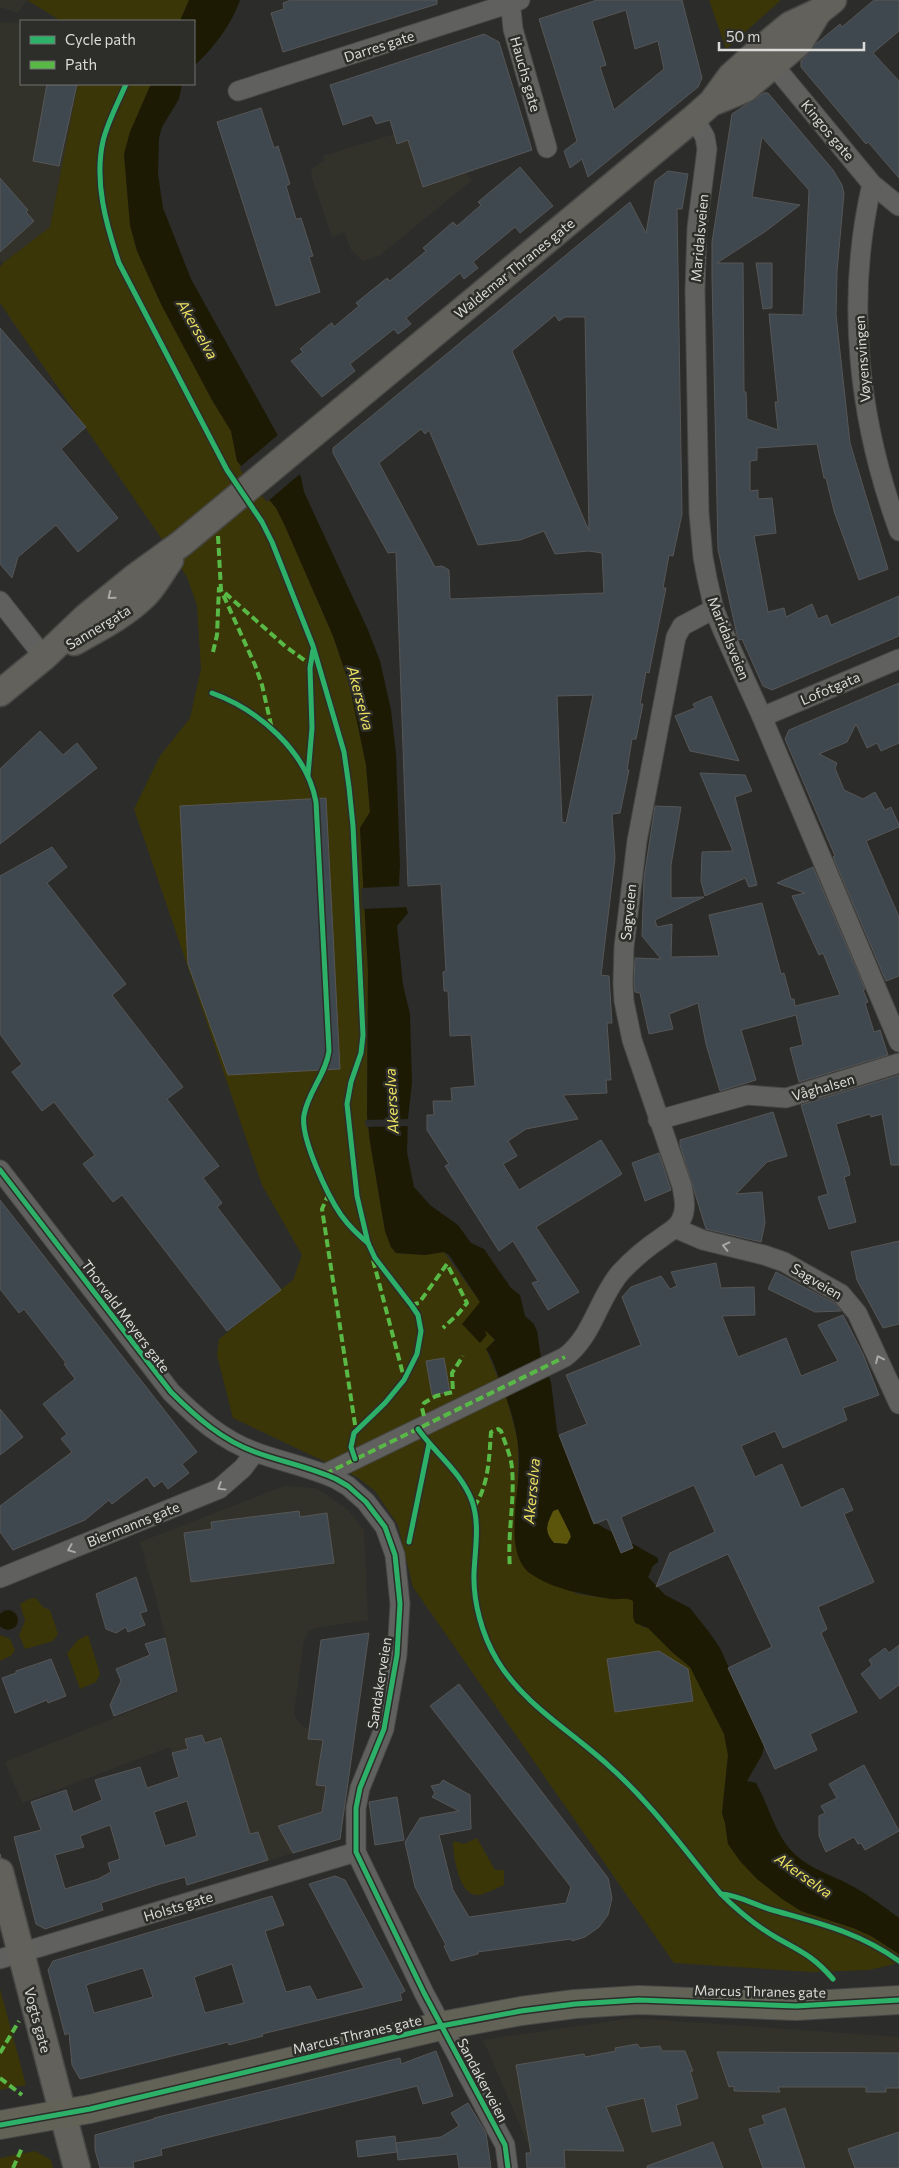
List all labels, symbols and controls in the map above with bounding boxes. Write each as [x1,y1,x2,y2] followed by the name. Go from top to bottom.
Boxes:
[20,20,195,85] legend
[719,20,864,52] scale bar
[342,27,416,65] street label: Darres gate
[726,27,760,45] text: 50 m
[65,30,136,48] text: Cycle path
[507,34,545,114] street label: Hauchs gate
[65,55,97,73] text: Path
[798,96,858,164] street label: Kingos gate
[687,193,711,283] street label: Maridalsveien
[450,214,578,322] street label: Waldemar Thranes gate
[173,295,222,362] water label: Akerselva
[850,315,874,403] street label: Vøyensvingen
[107,591,116,600] one-way arrow
[705,594,753,682] street label: Maridalsveien
[63,601,133,653] street label: Sannergata
[344,663,378,732] water label: Akerselva
[798,668,862,708] street label: Lofotgata
[617,883,639,941] street label: Sagveien
[380,1068,402,1135] water label: Akerselva
[790,1070,856,1104] street label: Våghalsen
[721,1241,730,1252] one-way arrow
[78,1256,174,1376] street label: Thorvald Meyers gate
[788,1259,846,1303] street label: Sagveien
[874,1355,885,1364] one-way arrow
[519,1457,543,1526] water label: Akerselva
[218,1480,227,1490] one-way arrow
[84,1498,182,1550] street label: Biermanns gate
[67,1542,76,1553] one-way arrow
[363,1636,395,1730] street label: Sandakerveien
[771,1848,836,1901] water label: Akerselva
[141,1887,215,1925] street label: Holsts gate
[694,1981,826,2001] street label: Marcus Thranes gate
[21,1985,55,2055] street label: Vogts gate
[291,2011,423,2057] street label: Marcus Thranes gate
[454,2035,512,2125] street label: Sandakerveien

